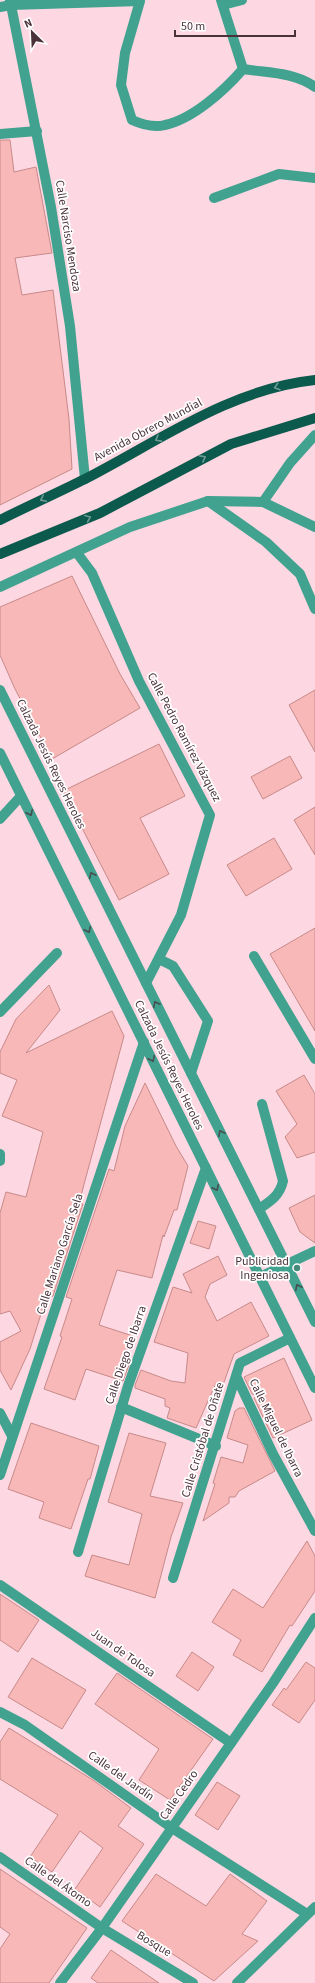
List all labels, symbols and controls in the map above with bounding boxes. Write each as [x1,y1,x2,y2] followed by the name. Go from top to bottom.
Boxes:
[12,12,52,52] north arrow
[175,12,295,38] scale bar
[22,15,35,32] text: N
[181,18,205,35] text: 50 m
[51,179,85,293] street label: Calle Narciso Mendoza
[273,382,280,391] one-way arrow
[91,394,205,466] street label: Avenida Obrero Mundial
[155,434,162,441] one-way arrow
[199,455,206,463] one-way arrow
[40,494,47,502] one-way arrow
[84,514,91,522] one-way arrow
[143,669,225,805] street label: Calle Pedro Ramírez Vázquez
[12,696,90,832] street label: Calzada Jesús Reyes Heroles
[25,809,33,817] one-way arrow
[89,872,97,879] one-way arrow
[83,925,90,933] one-way arrow
[130,997,208,1133] street label: Calzada Jesús Reyes Heroles
[154,1001,161,1008] one-way arrow
[147,1054,155,1062] one-way arrow
[218,1129,226,1137] one-way arrow
[211,1183,218,1191] one-way arrow
[32,1191,88,1317] street label: Calle Mariano García Sela
[235,1253,289,1284] place label: Publicidad Ingeniosa
[292,1263,302,1273] marker: Publicidad Ingeniosa
[295,1283,303,1291] one-way arrow
[101,1303,151,1407] street label: Calle Diego de Ibarra
[245,1376,307,1480] street label: Calle Miguel de Ibarra
[177,1380,229,1500] street label: Calle Cristóbal de Oñate
[87,1625,159,1681] street label: Juan de Tolosa
[84,1747,158,1805] street label: Calle del Jardín
[156,1767,202,1823] street label: Calle Cedro
[21,1852,95,1912] street label: Calle del Átomo
[133,1927,175,1961] street label: Bosque

